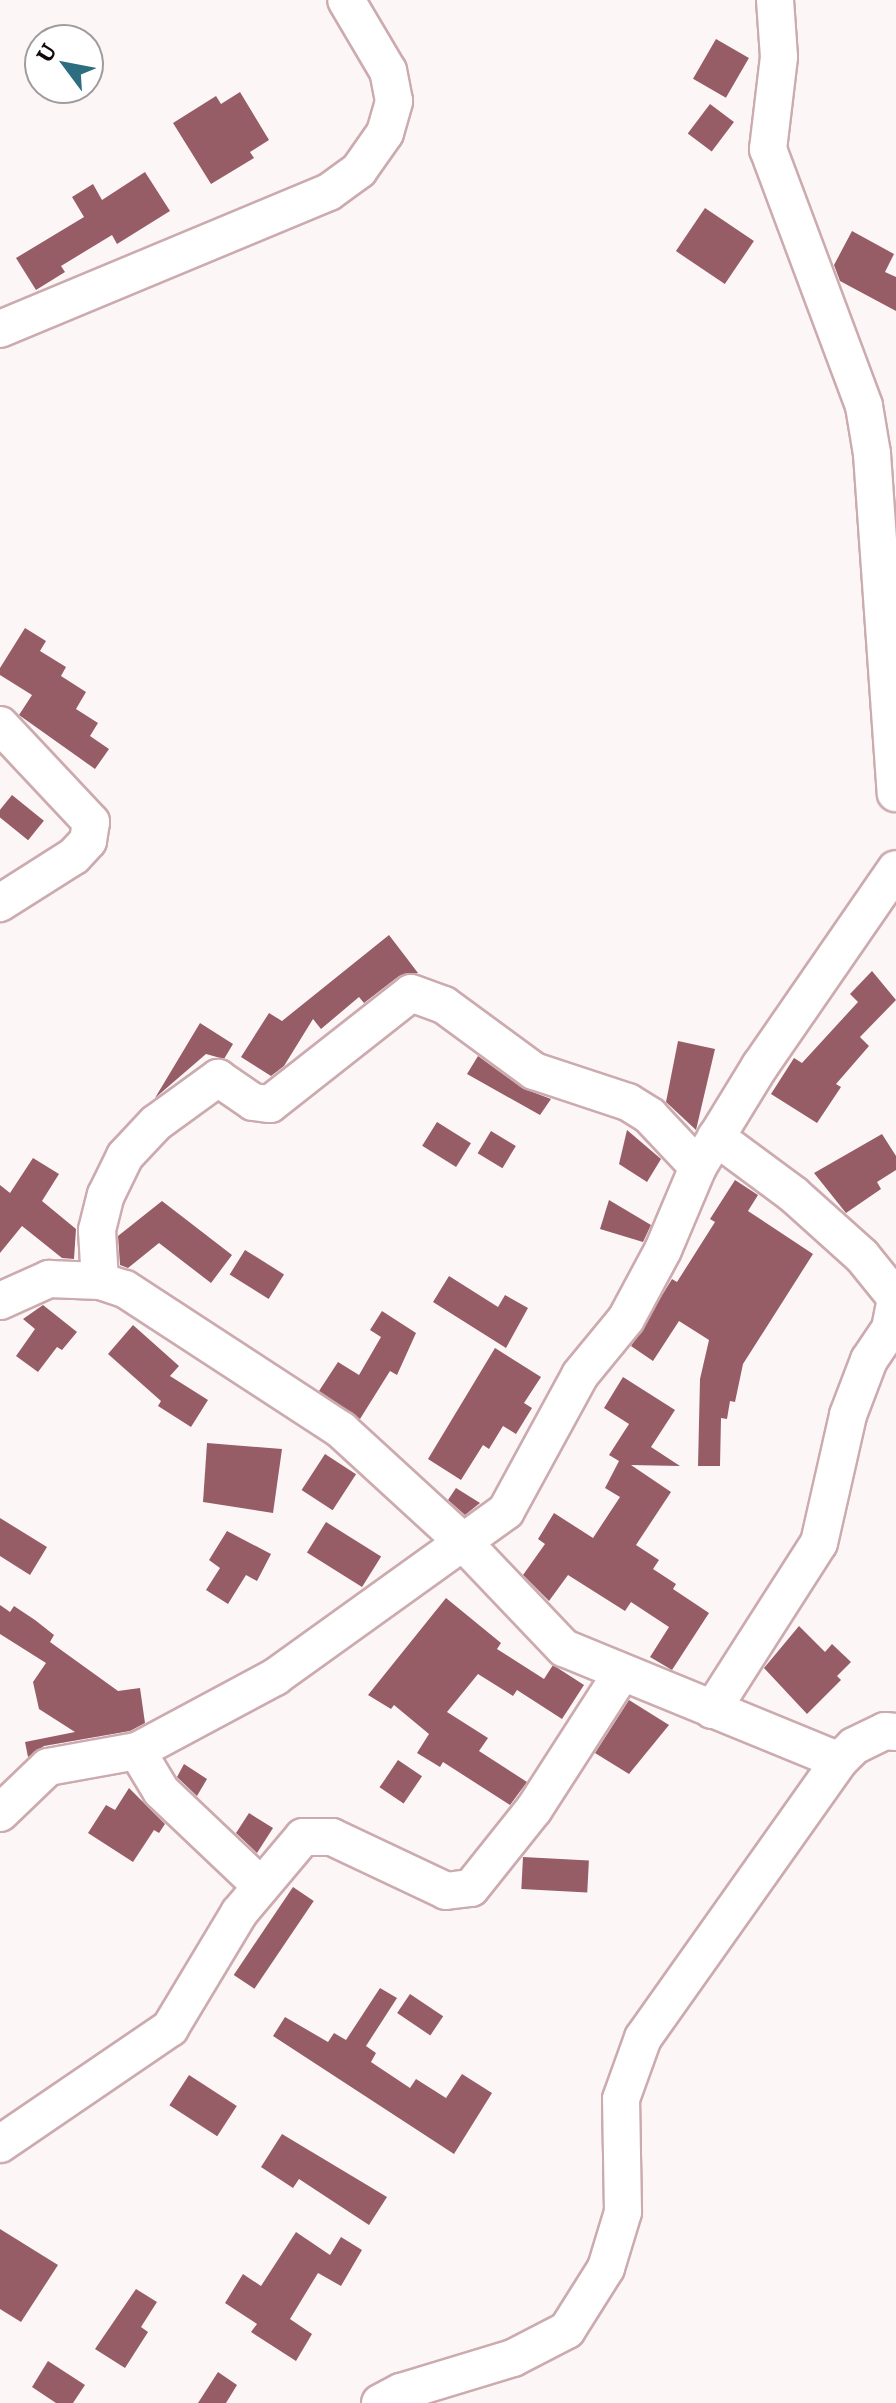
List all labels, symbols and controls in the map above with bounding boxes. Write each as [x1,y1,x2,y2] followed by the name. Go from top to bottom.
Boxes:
[24,24,104,104] north arrow
[26,36,63,68] text: U

